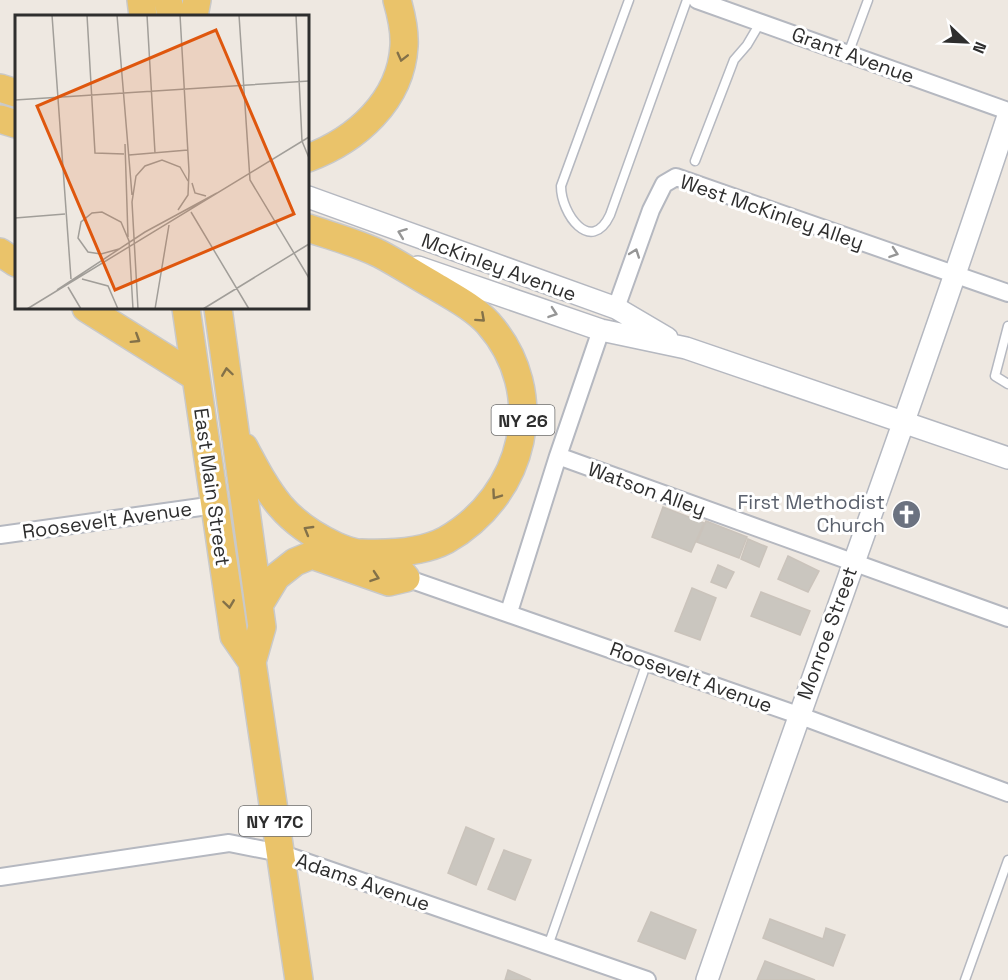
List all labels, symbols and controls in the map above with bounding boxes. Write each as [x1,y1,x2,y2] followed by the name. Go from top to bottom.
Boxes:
[936,12,996,72] north arrow
[15,15,309,309] inset map
[788,21,918,89] street label: Grant Avenue
[968,39,991,57] text: N
[396,52,409,62] one-way arrow
[677,168,867,256] street label: West McKinley Alley
[397,227,408,240] one-way arrow
[418,227,580,307] street label: McKinley Avenue
[888,245,899,258] one-way arrow
[628,248,641,259] one-way arrow
[547,306,558,319] one-way arrow
[474,311,485,322] one-way arrow
[129,332,140,343] one-way arrow
[222,367,234,376] one-way arrow
[492,405,554,435] road number: NY 26
[188,406,236,568] street label: East Main Street
[584,456,710,522] street label: Watson Alley
[492,488,503,499] one-way arrow
[737,489,885,538] place label: First Methodist Church
[20,495,194,545] street label: Roosevelt Avenue
[890,498,922,530] church icon: First Methodist Church
[304,526,314,538] one-way arrow
[791,563,863,703] street label: Monroe Street
[370,570,380,583] one-way arrow
[223,600,235,609] one-way arrow
[606,636,776,718] street label: Roosevelt Avenue
[239,806,311,836] road number: NY 17C
[292,847,434,917] street label: Adams Avenue

